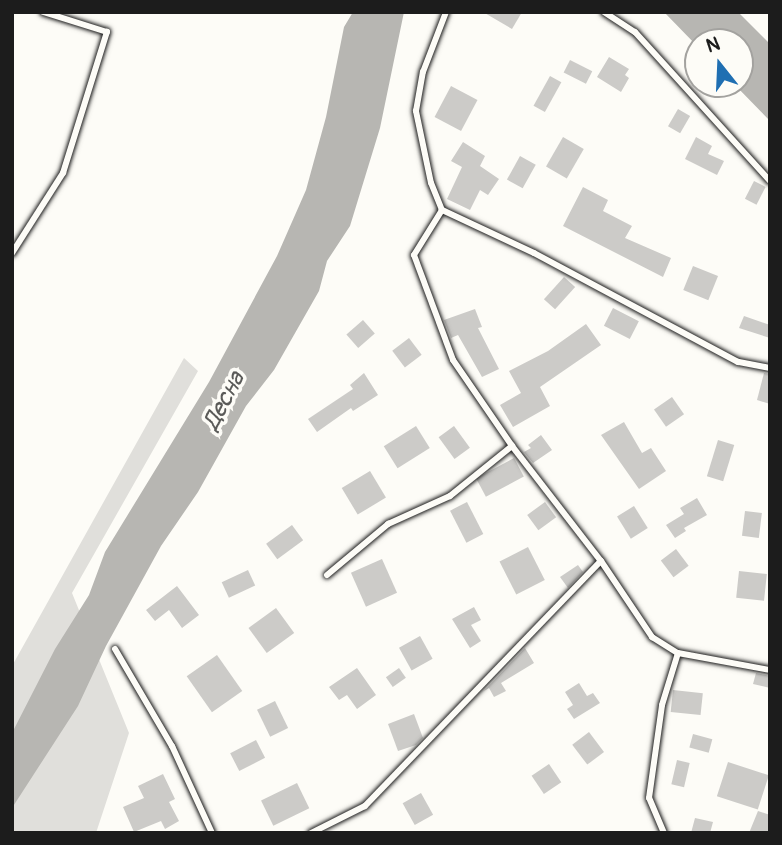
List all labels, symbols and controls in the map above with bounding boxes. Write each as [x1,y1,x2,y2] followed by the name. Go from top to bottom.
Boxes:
[684,28,754,98] north arrow
[703,32,723,58] text: N
[197,367,251,435] water label: Десна

